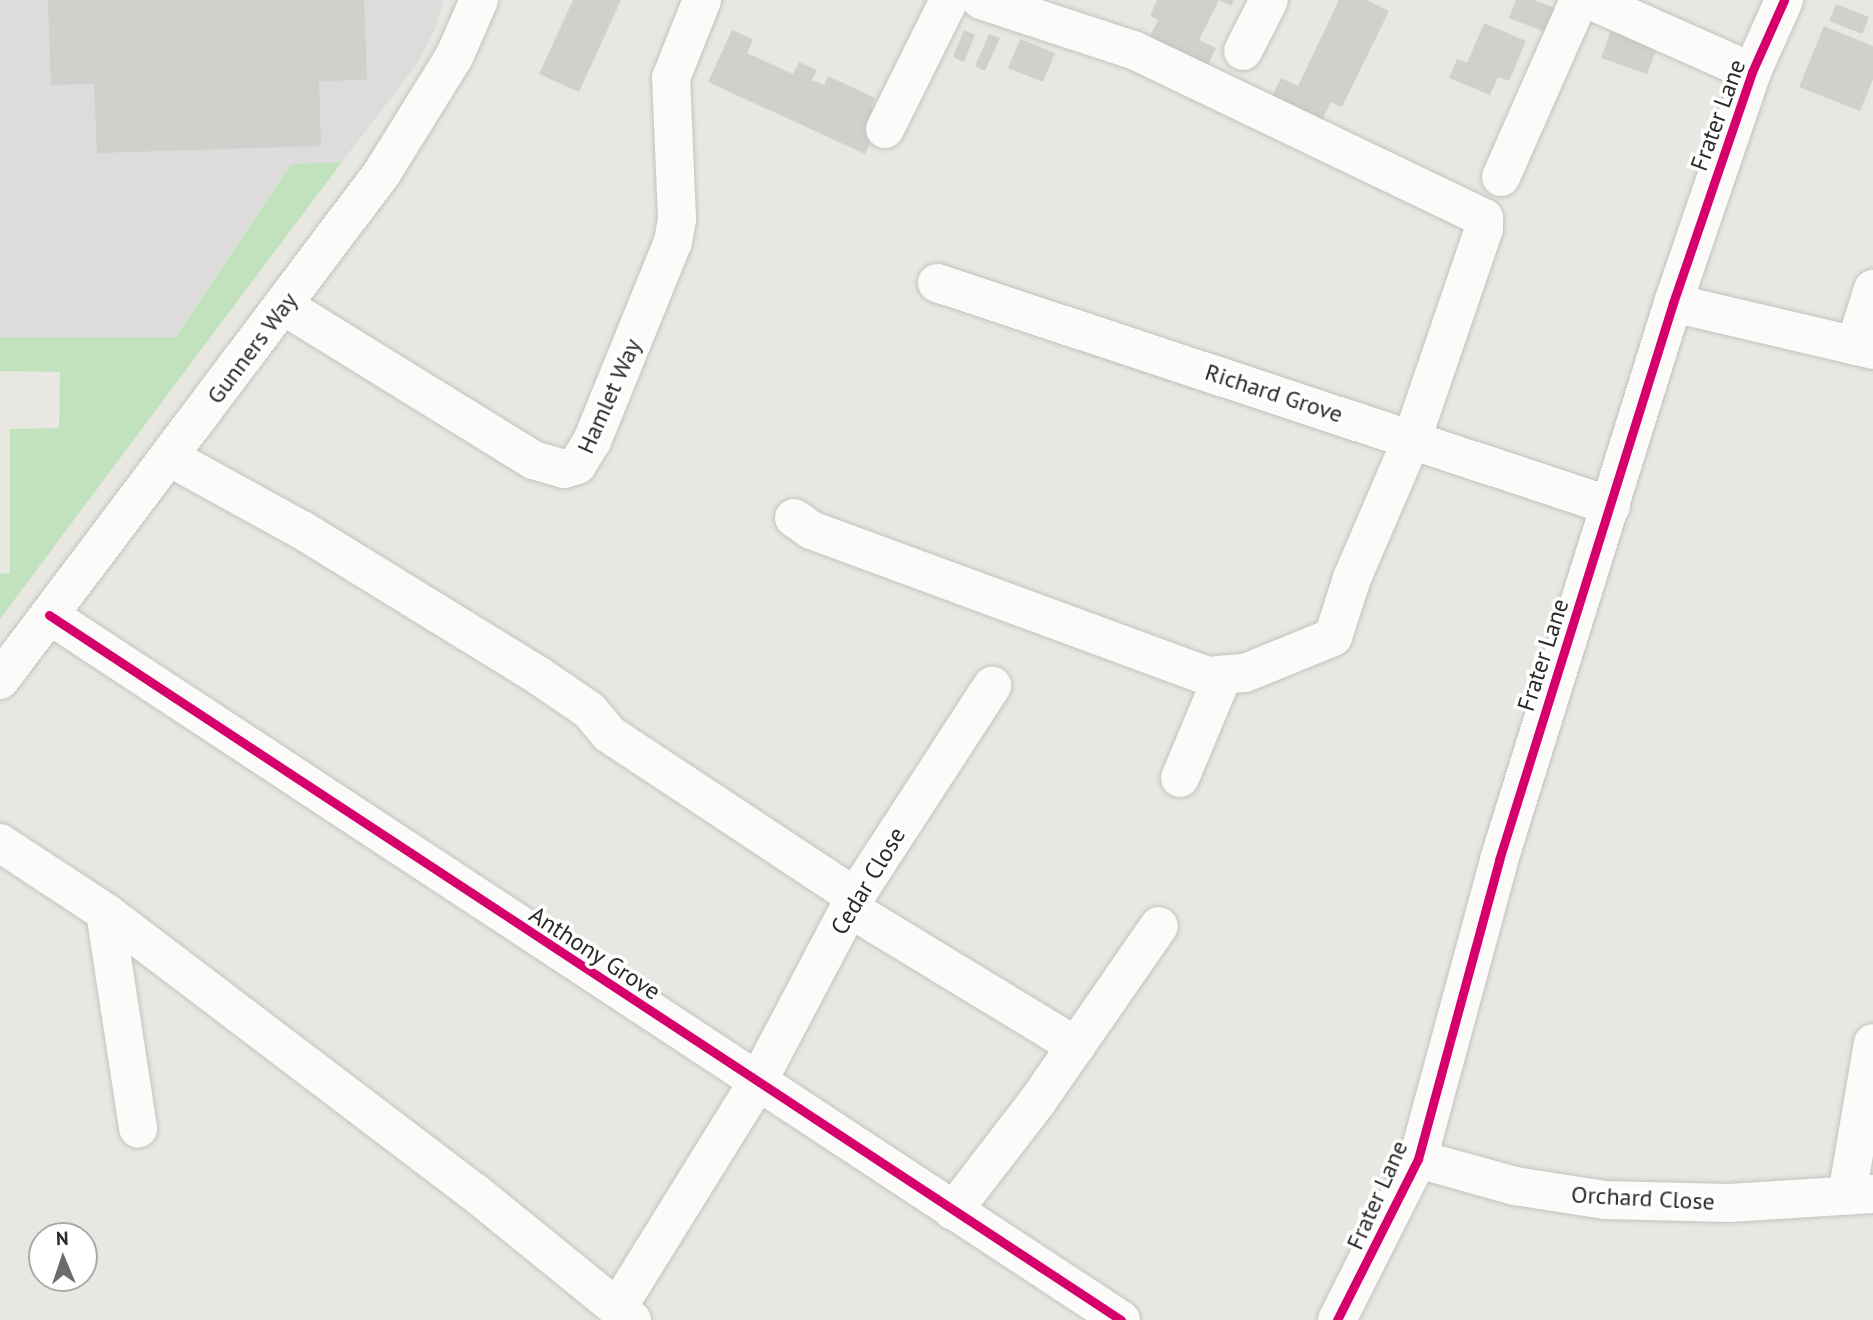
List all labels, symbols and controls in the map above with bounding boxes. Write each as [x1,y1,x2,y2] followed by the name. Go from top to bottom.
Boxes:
[1685,55,1751,175] street label: Frater Lane
[201,286,303,410] street label: Gunners Way
[571,334,647,458] street label: Hamlet Way
[1202,357,1346,429] street label: Richard Grove
[1511,595,1575,715] street label: Frater Lane
[825,822,911,940] street label: Cedar Close
[524,900,666,1006] street label: Anthony Grove
[1340,1136,1414,1254] street label: Frater Lane
[1570,1180,1716,1216] street label: Orchard Close
[28,1222,98,1292] north arrow
[56,1226,69,1250] text: N

